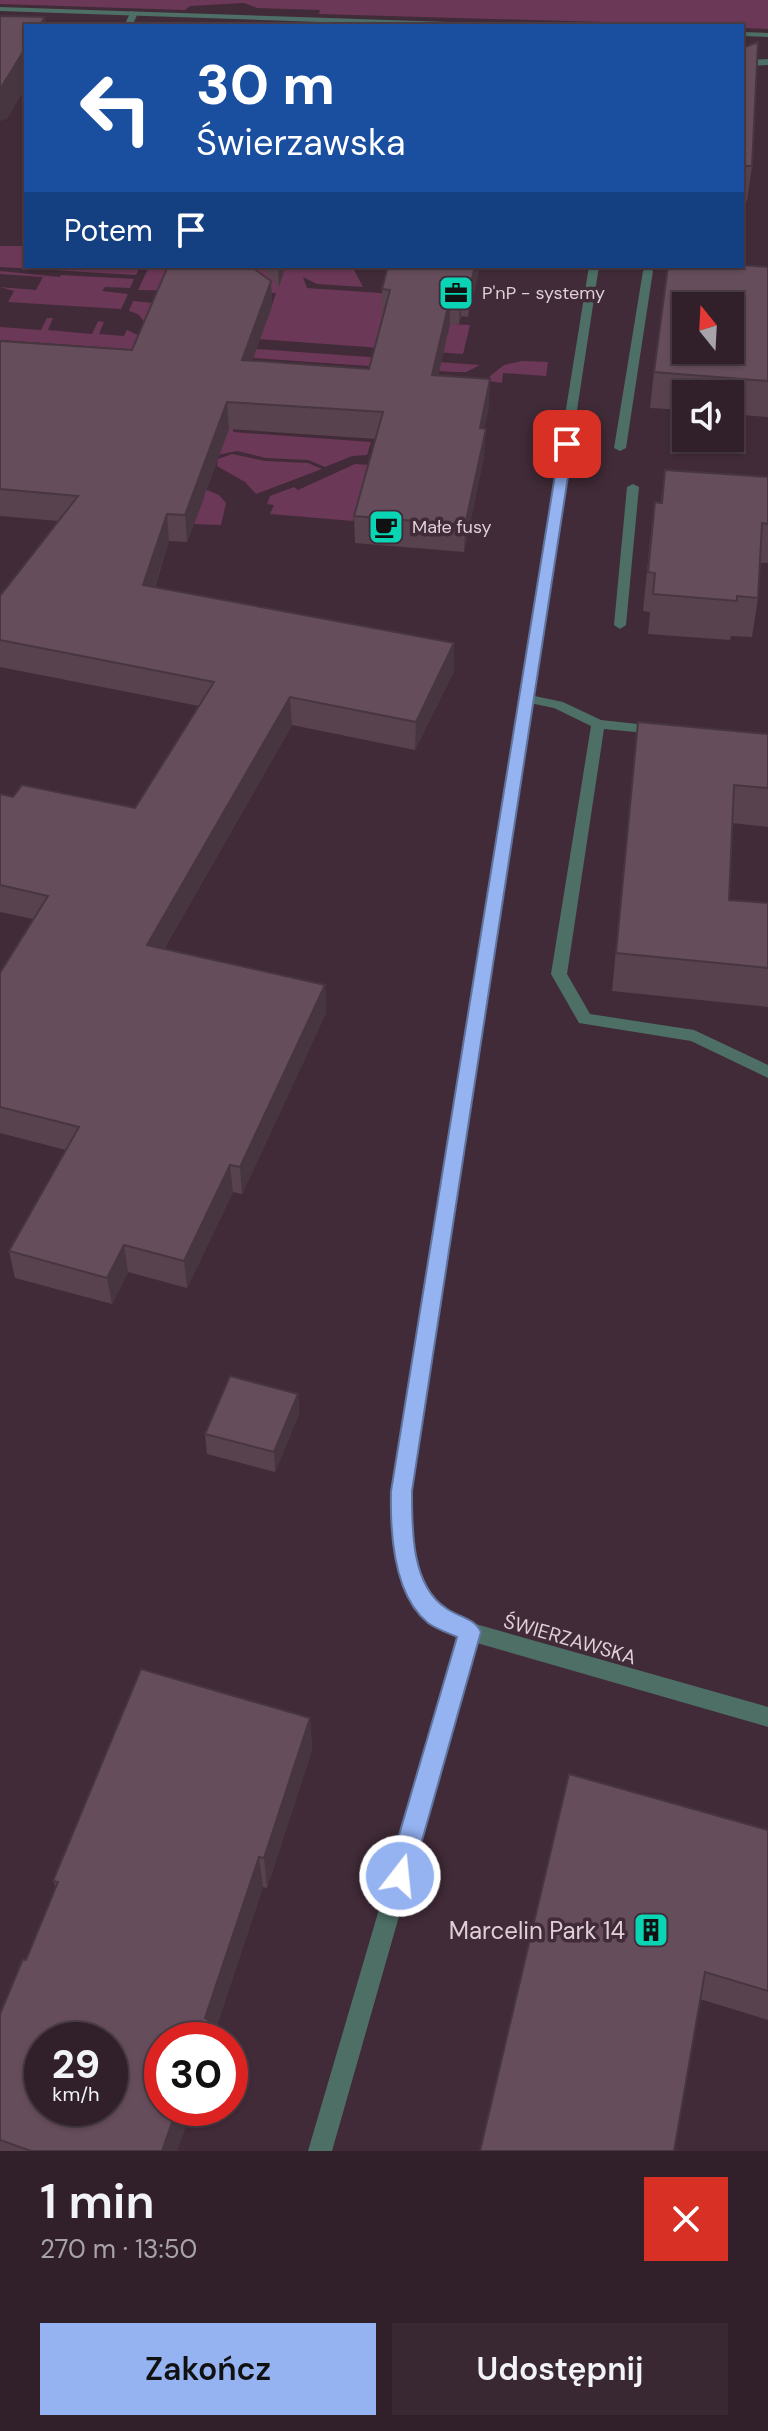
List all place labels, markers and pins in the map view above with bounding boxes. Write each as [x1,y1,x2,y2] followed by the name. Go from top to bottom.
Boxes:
[437,274,475,312] office icon: P'nP - systemy
[482,281,605,305] place label: P'nP - systemy
[533,410,601,478] pin
[367,508,405,546] cafe icon: Małe fusy
[412,515,492,539] place label: Małe fusy
[632,1911,670,1949] building icon: Marcelin Park 14
[449,1915,625,1946] place label: Marcelin Park 14

